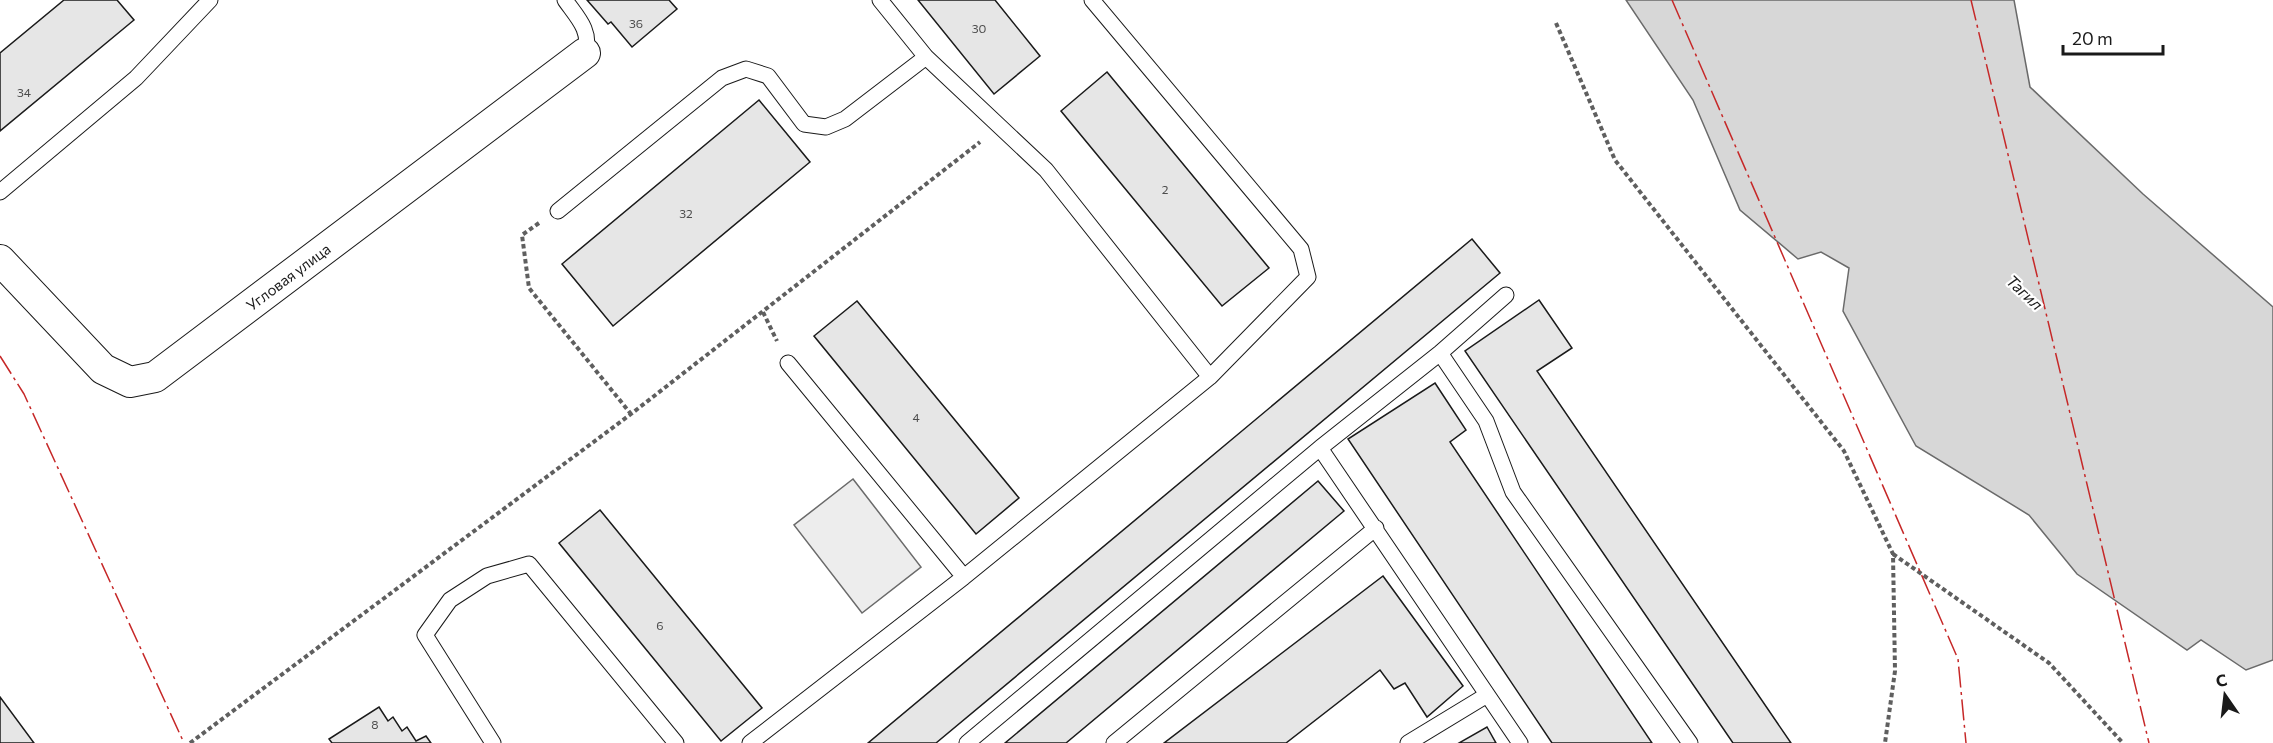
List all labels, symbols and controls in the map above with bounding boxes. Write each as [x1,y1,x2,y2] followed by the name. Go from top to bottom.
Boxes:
[629,16,643,30] house number: 36
[2063,18,2164,56] scale bar
[972,21,987,35] house number: 30
[2072,27,2113,49] text: 20 m
[17,85,31,99] house number: 34
[1162,182,1169,196] house number: 2
[679,206,693,220] house number: 32
[242,239,334,314] street label: Угловая улица
[2003,271,2047,313] water label: Тагил
[912,410,920,424] house number: 4
[656,618,664,632] house number: 6
[2195,665,2255,725] north arrow
[2214,669,2229,691] text: С
[371,717,379,731] house number: 8

